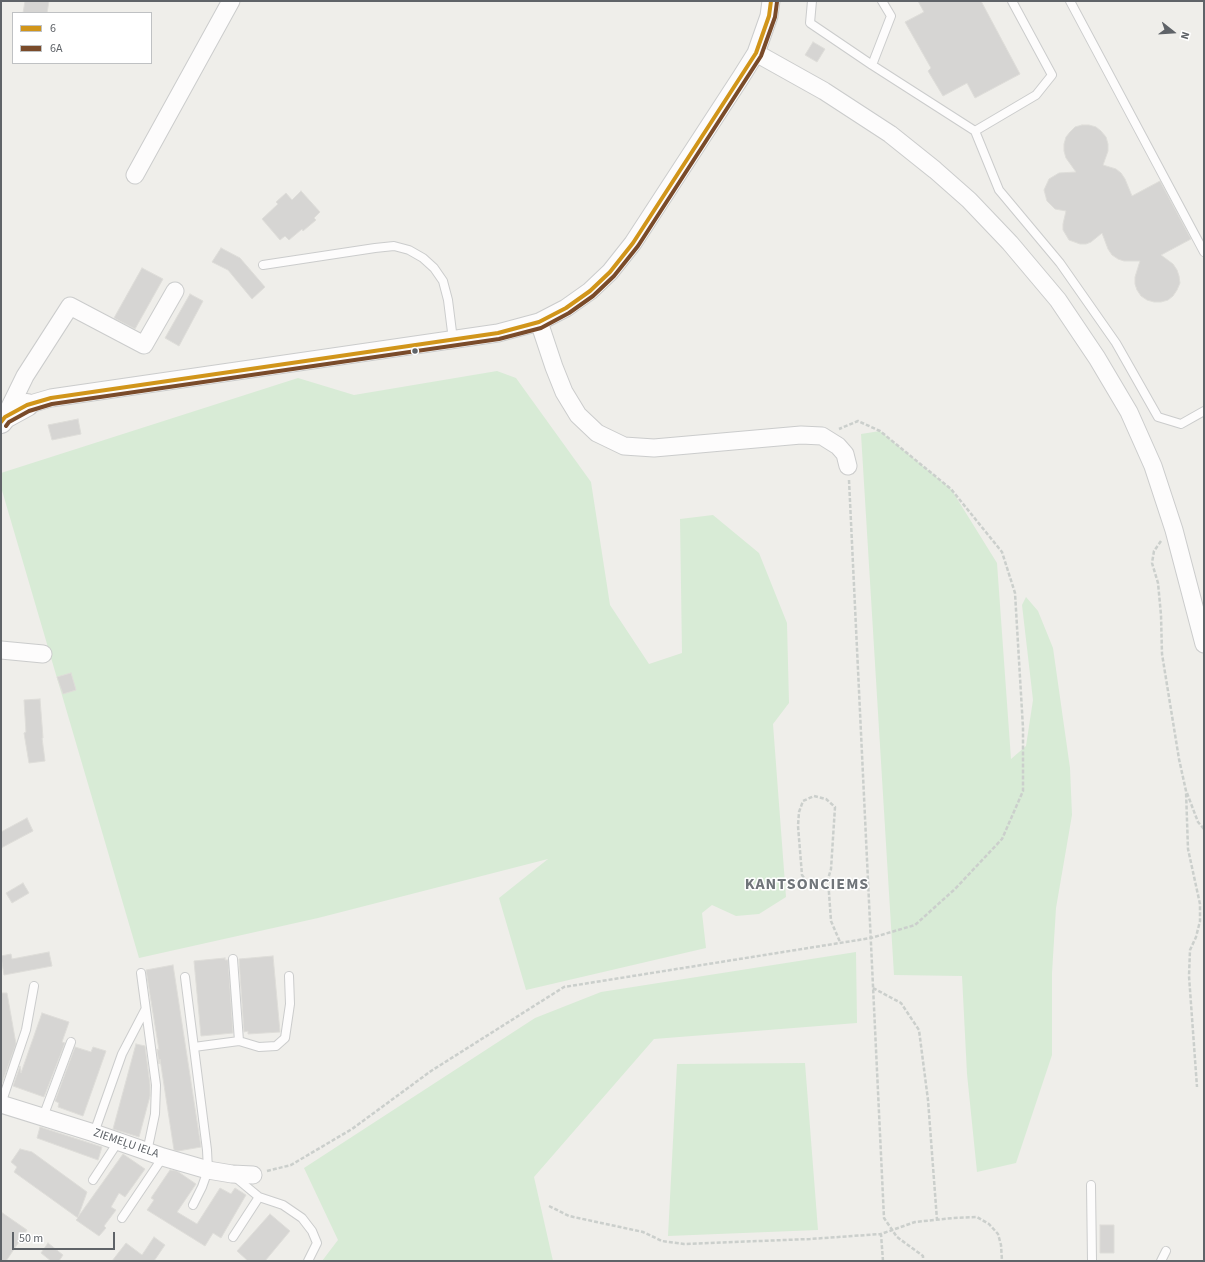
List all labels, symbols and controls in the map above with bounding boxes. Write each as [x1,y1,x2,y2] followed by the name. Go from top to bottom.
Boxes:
[12,12,152,64] legend
[1153,12,1193,52] north arrow
[50,20,56,37] text: 6
[1177,30,1193,41] text: N
[50,40,62,57] text: 6A
[410,346,420,356] unlabelled marker
[745,875,869,895] district label: KANTSONCIEMS
[91,1126,161,1162] street label: ZIEMEĻU IELA
[14,1224,117,1250] scale bar
[19,1230,43,1247] text: 50 m

